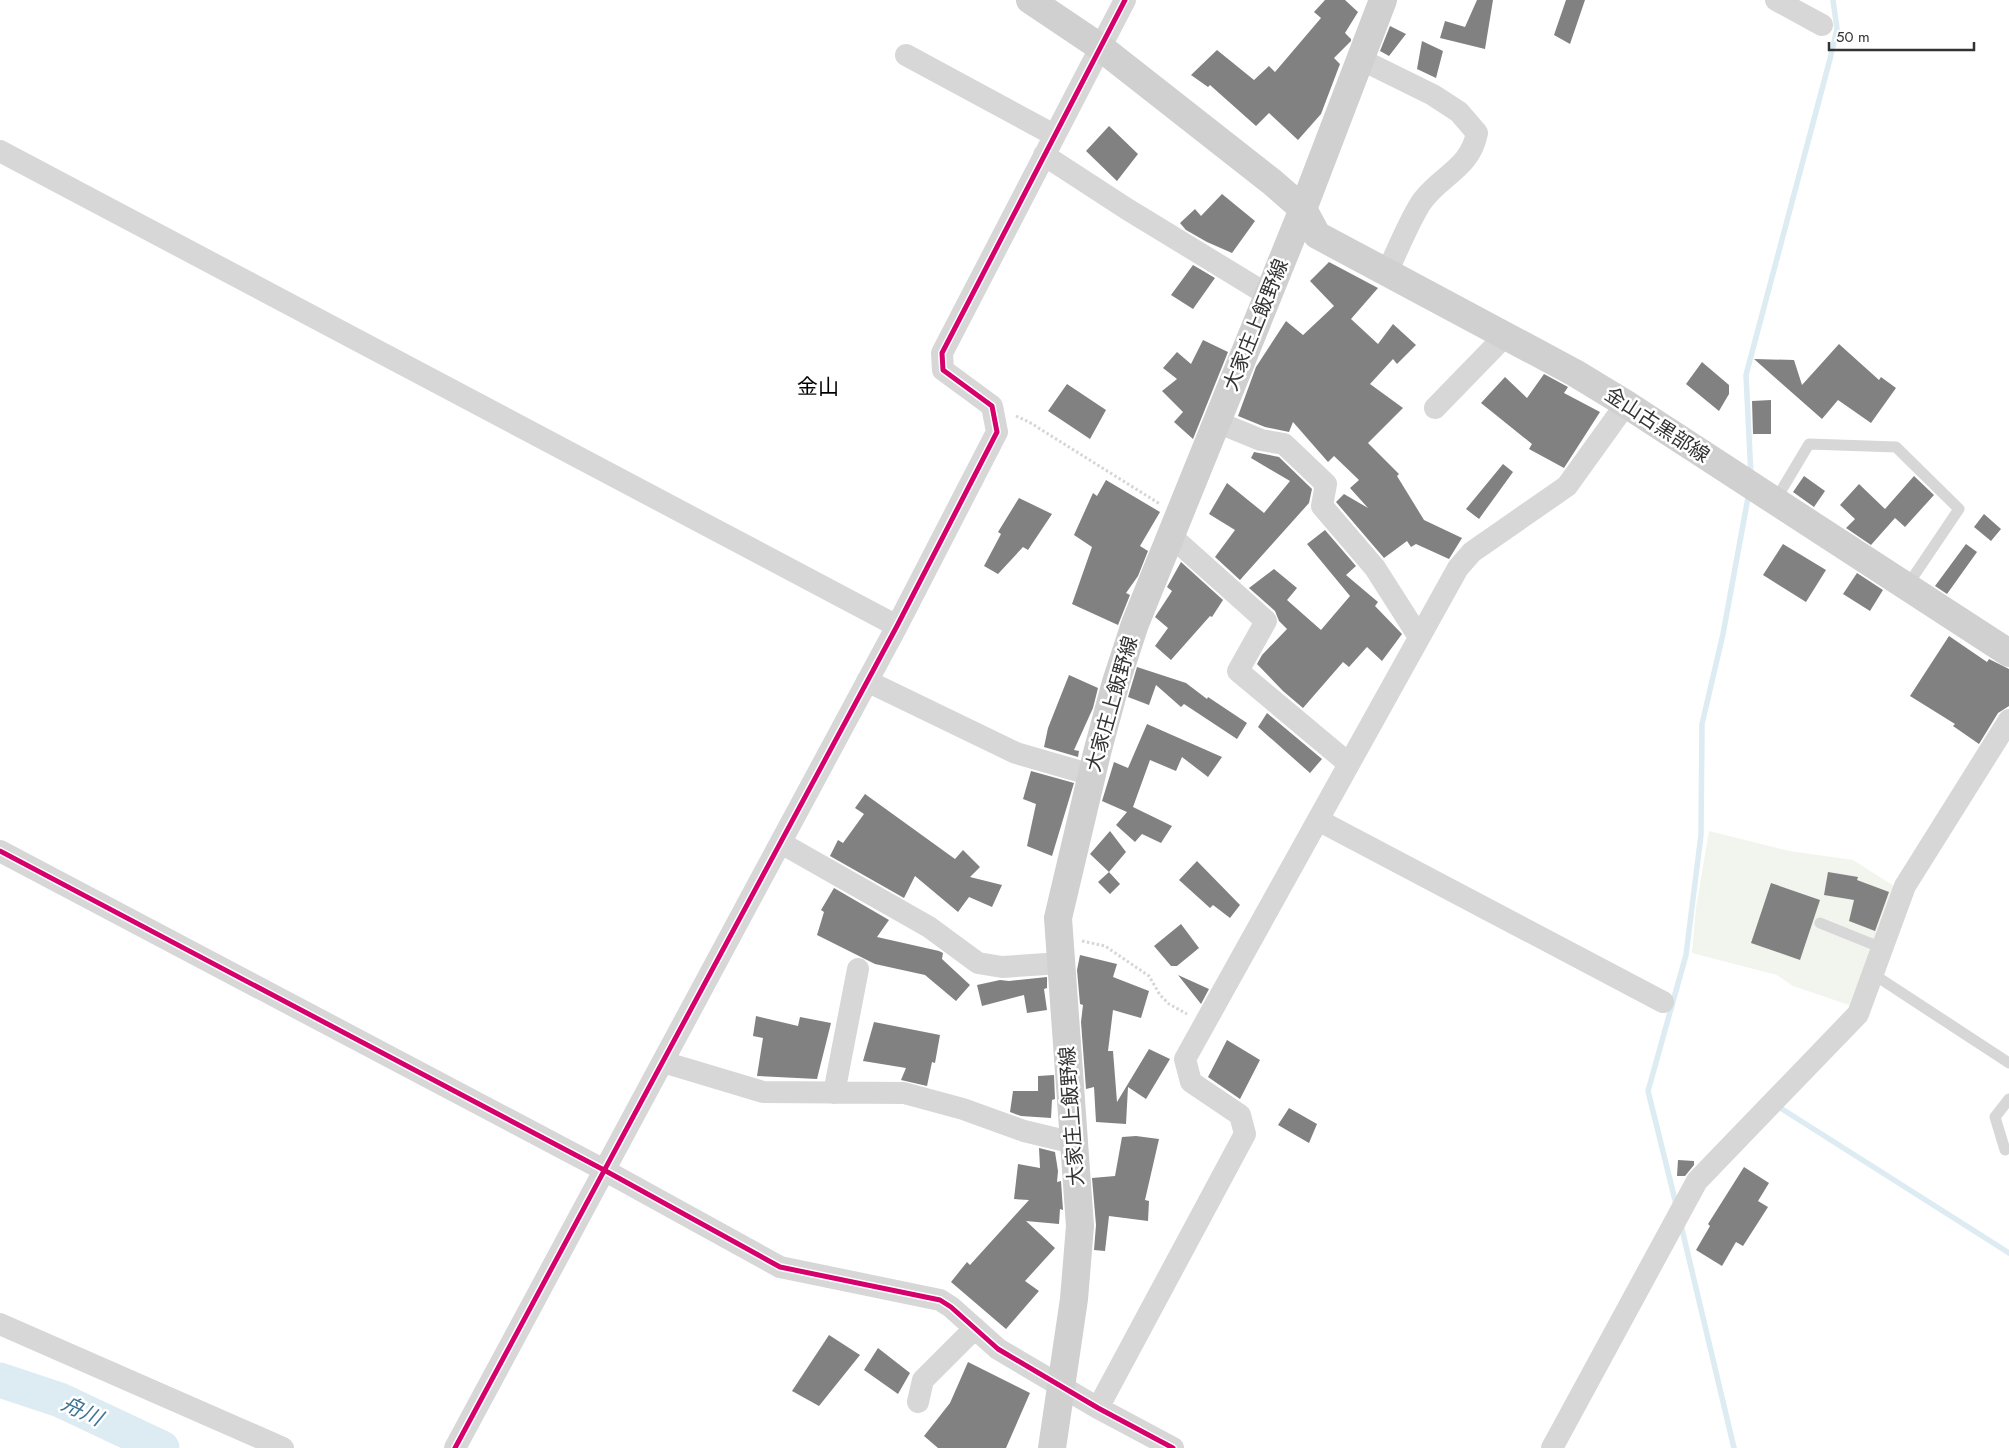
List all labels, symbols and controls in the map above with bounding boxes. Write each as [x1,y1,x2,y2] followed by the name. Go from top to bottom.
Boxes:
[1829,20,1974,52] scale bar
[1836,26,1870,48] text: 50 m
[1216,255,1296,395] street label: 大家庄上飯野線
[797,372,839,402] district label: 金山
[1599,380,1715,470] street label: 金山古黒部線
[1079,633,1145,775] street label: 大家庄上飯野線
[1053,1045,1091,1187] street label: 大家庄上飯野線
[57,1389,109,1434] water label: 舟川

